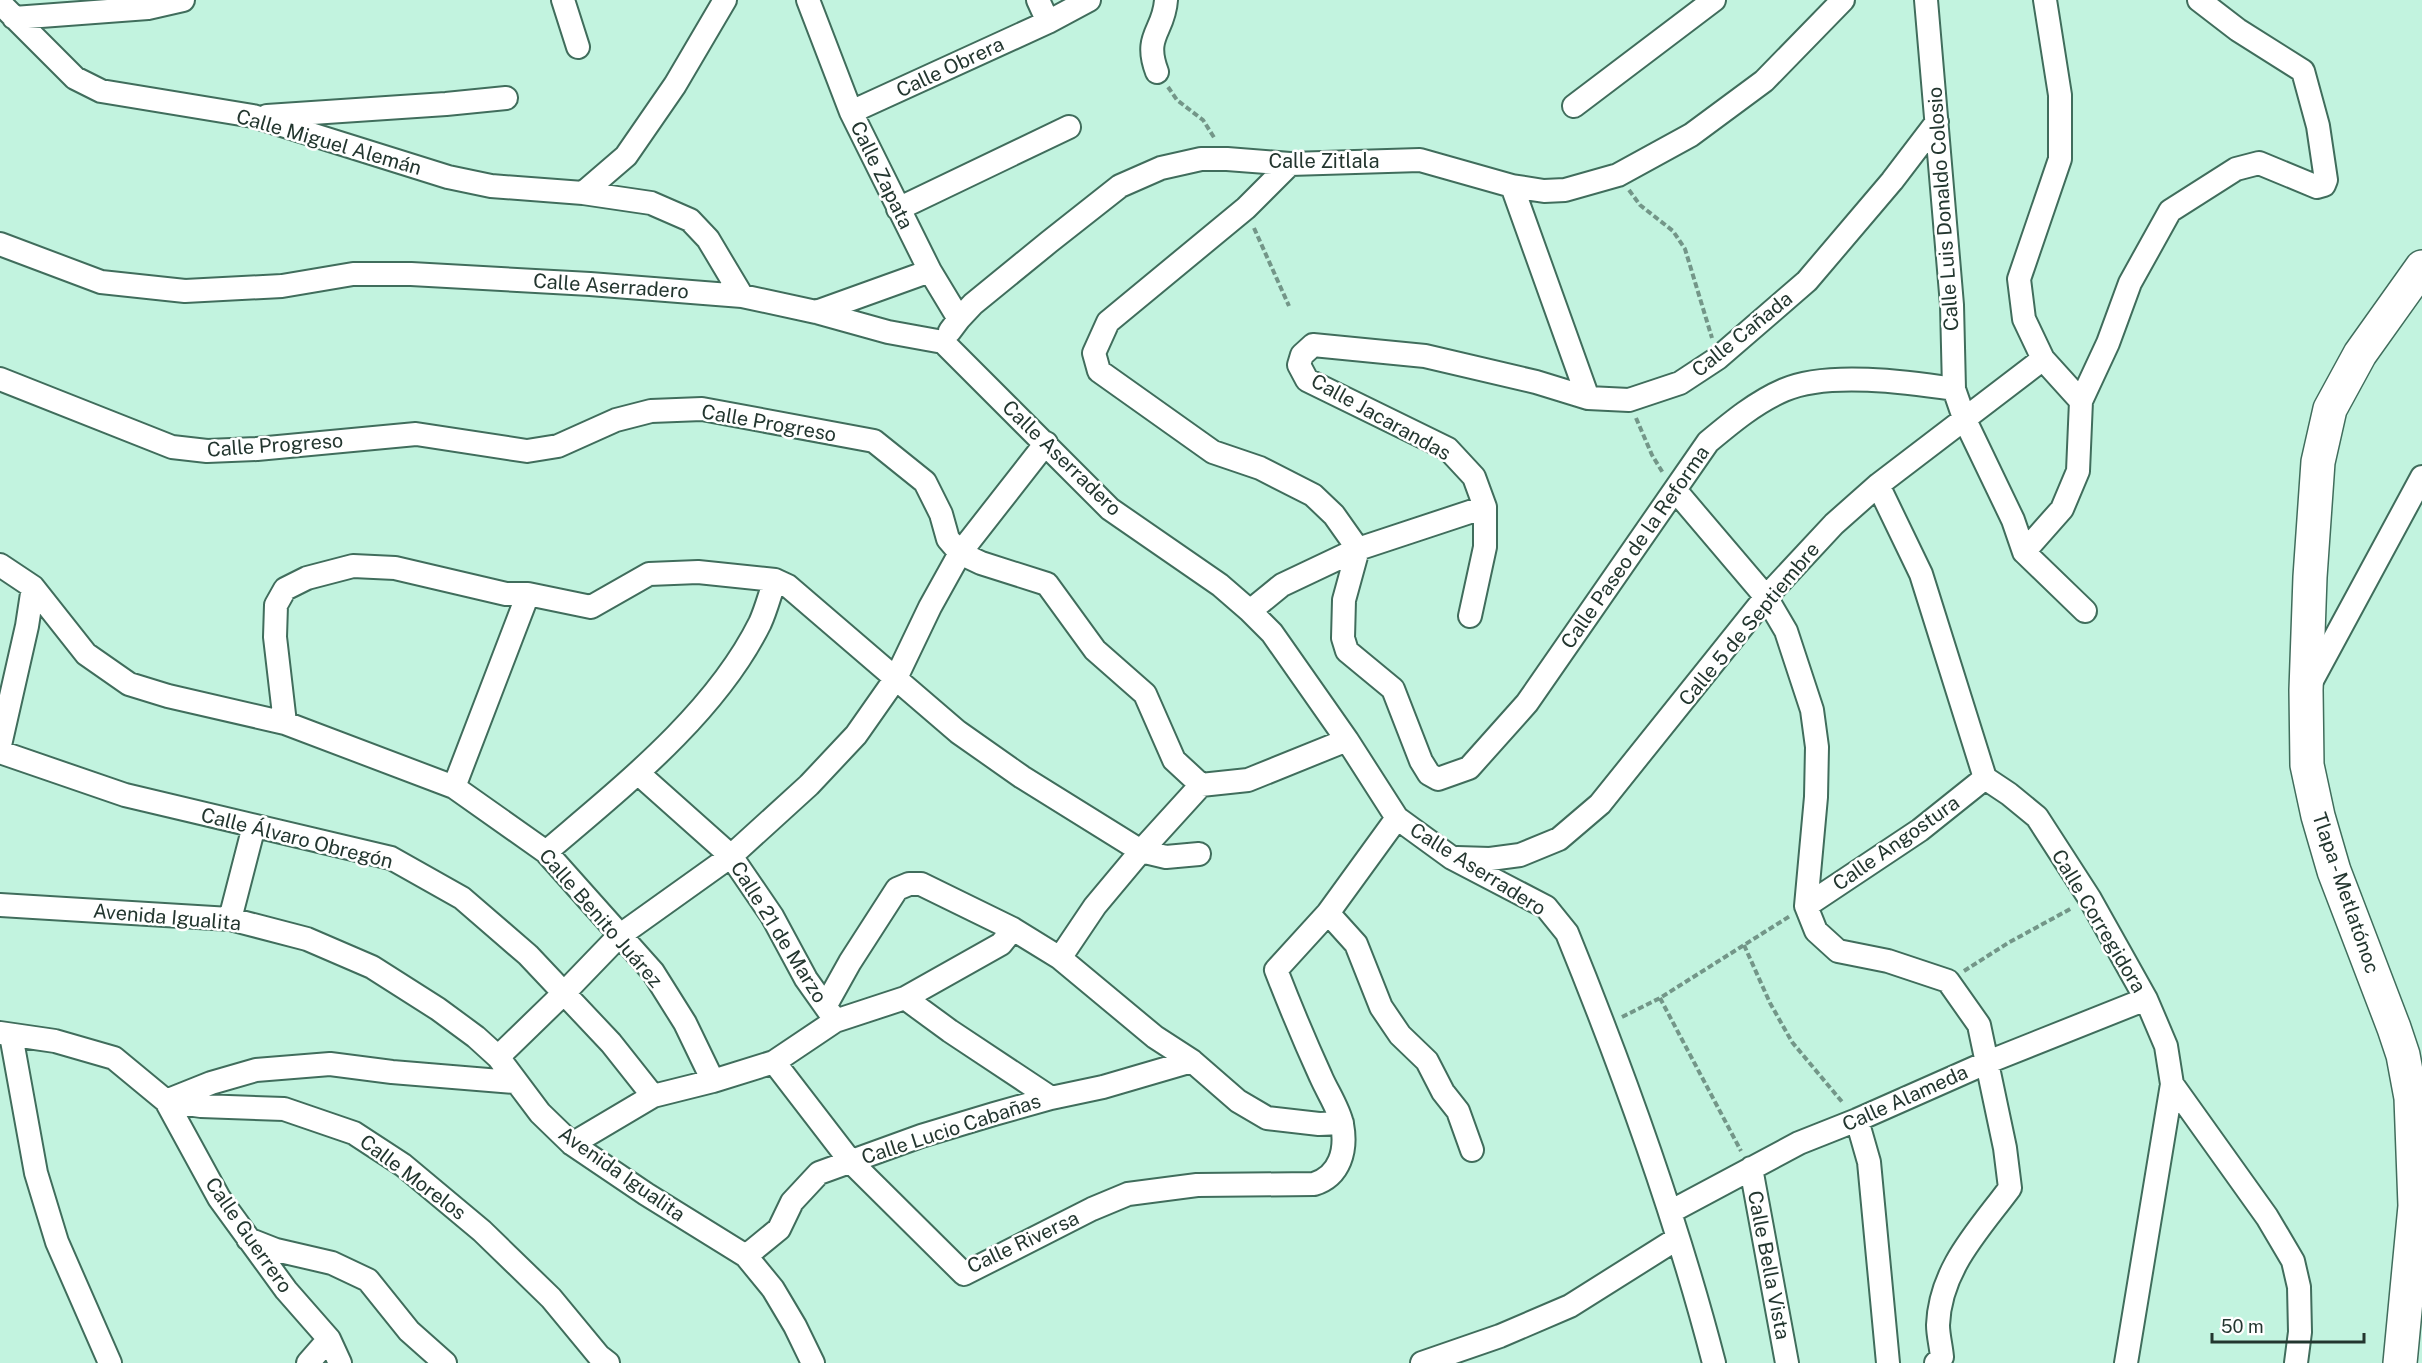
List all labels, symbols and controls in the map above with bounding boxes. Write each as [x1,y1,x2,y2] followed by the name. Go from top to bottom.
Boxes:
[892,32,1008,102] street label: Calle Obrera
[1922,86,1964,332] street label: Calle Luis Donaldo Colosio
[234,104,424,180] street label: Calle Miguel Alemán
[846,117,918,233] street label: Calle Zapata
[1268,149,1380,173] street label: Calle Zitlala
[532,269,690,303] street label: Calle Aserradero
[1687,286,1797,382] street label: Calle Cañada
[1307,369,1455,465] street label: Calle Jacarandas
[998,395,1126,521] street label: Calle Aserradero
[700,399,838,447] street label: Calle Progreso
[206,428,344,462] street label: Calle Progreso
[1556,441,1714,653] street label: Calle Paseo de la Reforma
[1674,537,1824,711] street label: Calle 5 de Septiembre
[1828,790,1964,896] street label: Calle Angostura
[199,802,396,873] street label: Calle Álvaro Obregón
[2307,809,2385,977] street label: Tlapa - Metlatónoc
[1405,817,1551,921] street label: Calle Aserradero
[534,844,668,992] street label: Calle Benito Juárez
[2047,845,2151,997] street label: Calle Corregidora
[726,857,832,1007] street label: Calle 21 de Marzo
[92,899,242,935] street label: Avenida Igualita
[1838,1060,1972,1136] street label: Calle Alameda
[858,1089,1044,1169] street label: Calle Lucio Cabañas
[554,1122,690,1226] street label: Avenida Igualita
[355,1129,471,1225] street label: Calle Morelos
[200,1173,298,1297] street label: Calle Guerrero
[1743,1189,1795,1341] street label: Calle Bella Vista
[963,1206,1083,1278] street label: Calle Riversa
[2212,1306,2364,1344] scale bar
[2221,1316,2264,1337] text: 50 m

